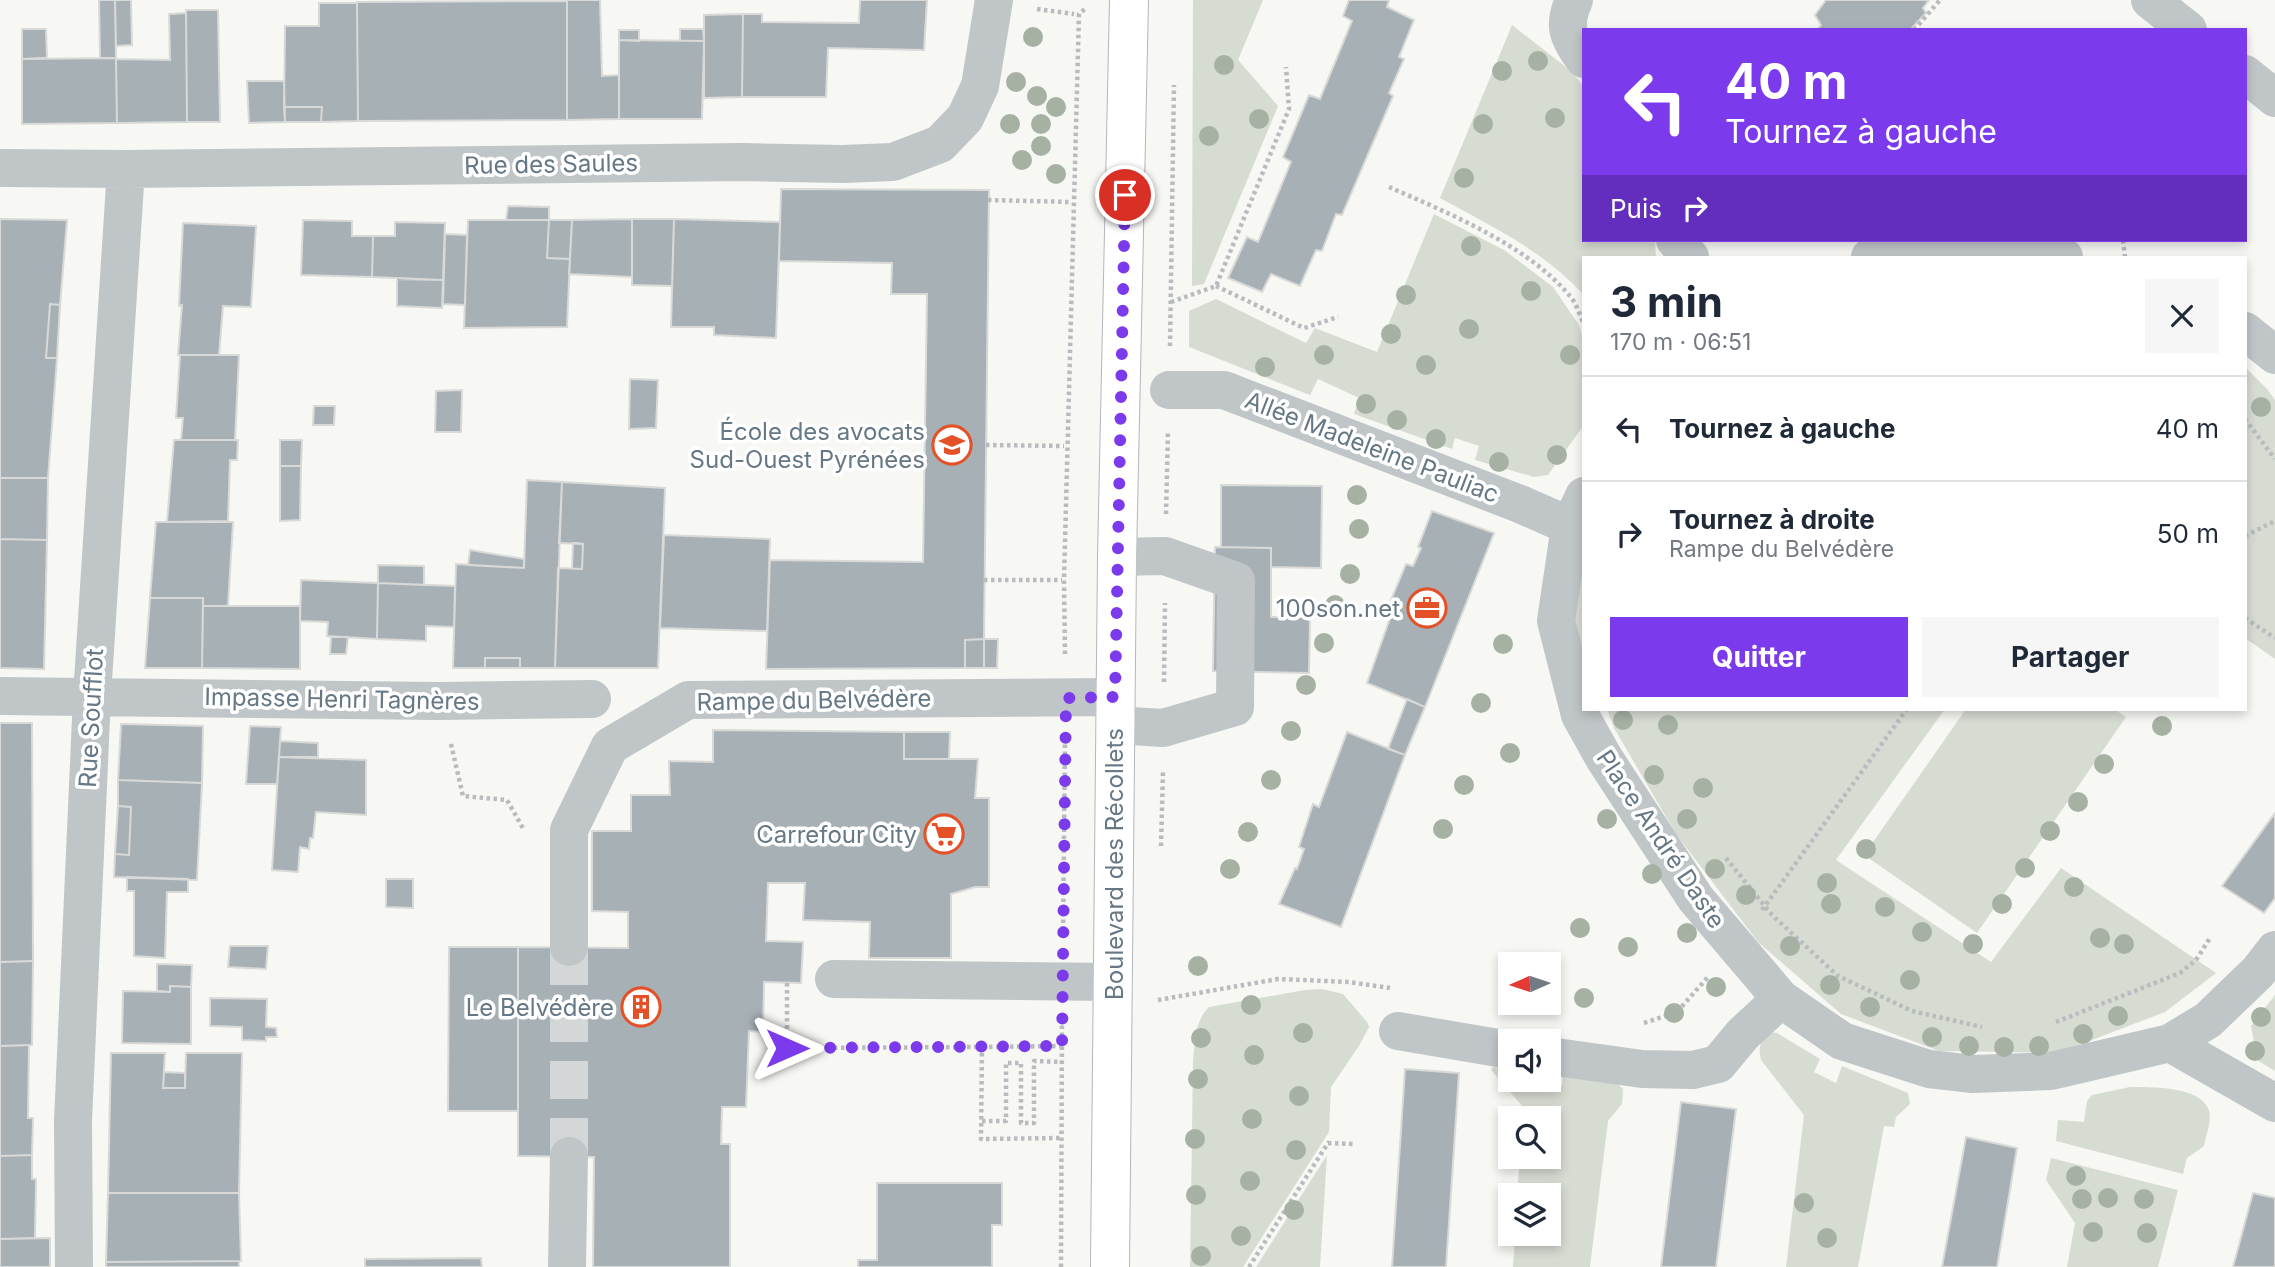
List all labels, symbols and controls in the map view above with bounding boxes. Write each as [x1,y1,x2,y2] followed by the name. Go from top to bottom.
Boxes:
[1725,52,1848,111] text: 40 m
[1610,56,1701,147] icon: left
[1725,112,1997,151] text: Tournez à gauche
[464,148,638,180] street label: Rue des Saules
[1095,165,1155,225] pin
[1106,176,1144,214] icon: arrive
[1676,189,1714,227] icon: right
[1610,193,1662,224] text: Puis
[1610,276,1723,327] text: 3 min
[2145,279,2219,353] button: close
[1610,328,1751,356] text: 170 m · 06:51
[1241,385,1503,509] street label: Allée Madeleine Pauliac
[1610,410,1648,448] icon: left
[1669,413,1895,444] text: Tournez à gauche
[2156,413,2219,444] text: 40 m
[690,416,925,474] place label: École des avocats Sud-Ouest Pyrénées
[931,424,973,466] school or university icon: École des avocats Sud-Ouest Pyrénées
[1669,504,1875,535] text: Tournez à droite
[1610,515,1648,553] icon: right
[2157,518,2219,549] text: 50 m
[1669,535,1894,563] text: Rampe du Belvédère
[1406,587,1448,629] office icon: 100son.net
[1276,594,1400,623] place label: 100son.net
[1610,617,1908,697] button: Quitter
[1922,617,2219,697] button: Partager
[73,648,109,788] street label: Rue Soufflot
[204,682,480,716] street label: Impasse Henri Tagnères
[696,683,932,717] street label: Rampe du Belvédère
[1100,728,1129,1000] street label: Boulevard des Récollets
[1591,744,1731,934] street label: Place André Daste
[923,813,965,855] supermarket icon: Carrefour City
[756,820,917,849] place label: Carrefour City
[1498,952,1561,1015] north arrow
[1498,952,1561,1246] map controls
[620,986,662,1028] building icon: Le Belvédère
[466,993,614,1022] place label: Le Belvédère
[750,1011,824,1085] position arrow
[1498,1029,1561,1092] button: sound
[1498,1106,1561,1169] button: search
[1498,1183,1561,1246] button: layers

